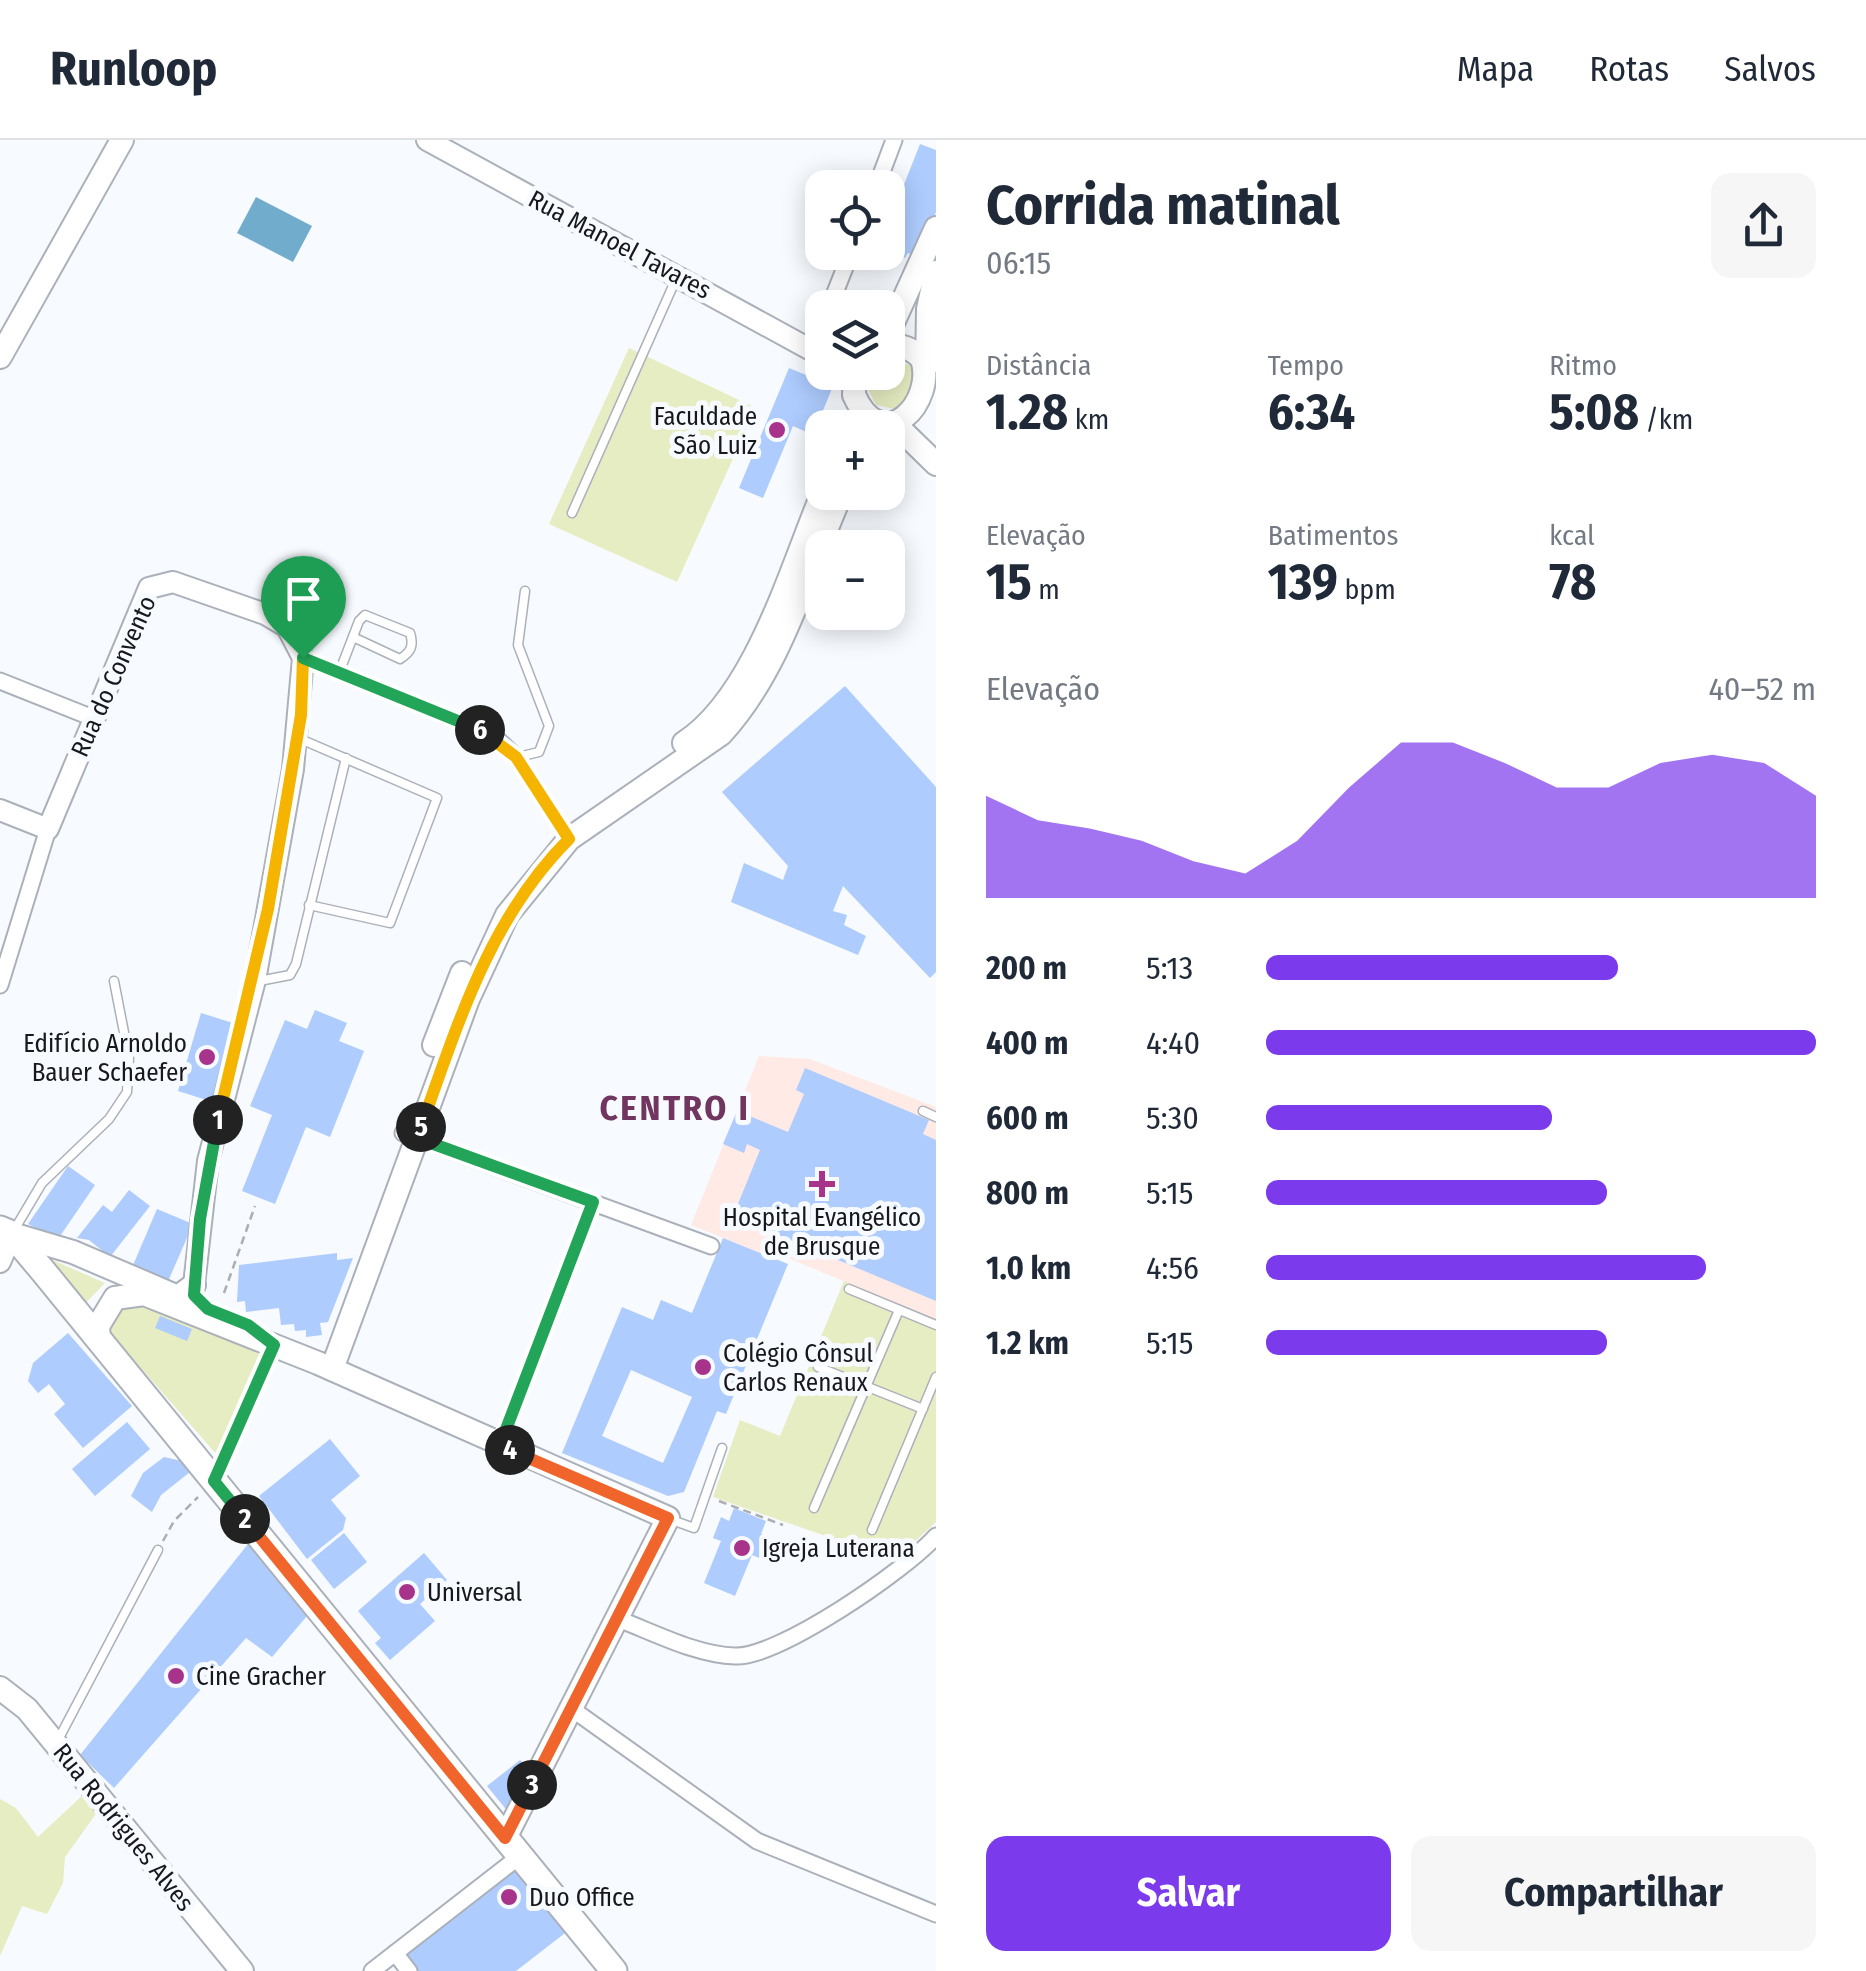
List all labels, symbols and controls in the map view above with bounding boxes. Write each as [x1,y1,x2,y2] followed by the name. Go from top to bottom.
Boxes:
[50,40,217,98] text: Runloop
[1457,48,1534,90] text: Mapa
[1589,48,1669,90] text: Rotas
[1724,48,1816,90] text: Salvos
[805,170,905,630] map controls
[805,170,905,270] button: locate
[986,173,1340,239] text: Corrida matinal
[1711,173,1816,278] button: share
[523,184,716,306] street label: Rua Manoel Tavares
[986,244,1051,282] text: 06:15
[805,290,905,390] button: layers
[986,349,1091,382] text: Distância
[1268,349,1344,382] text: Tempo
[1549,349,1617,382] text: Ritmo
[986,382,1068,442] text: 1.28
[1268,382,1355,442] text: 6:34
[1549,382,1639,442] text: 5:08
[654,402,757,461] place label: Faculdade São Luiz
[1068,403,1109,436] text: km
[1639,403,1693,436] text: /km
[805,410,905,510] button: +
[766,419,788,441] marker: Faculdade São Luiz
[986,519,1086,552] text: Elevação
[1268,519,1398,552] text: Batimentos
[1549,519,1595,552] text: kcal
[805,530,905,630] button: −
[986,552,1032,612] text: 15
[1268,552,1338,612] text: 139
[1549,552,1596,612] text: 78
[261,556,346,659] pin
[276,571,331,626] icon: arrive
[1032,573,1060,606] text: m
[1338,573,1396,606] text: bpm
[65,591,163,762] street label: Rua do Convento
[986,670,1100,708] text: Elevação
[1708,670,1816,708] text: 40–52 m
[455,705,505,755] pin: 6
[473,713,487,746] text: 6
[986,949,1067,987] text: 200 m
[1146,949,1193,987] text: 5:13
[986,1024,1068,1062] text: 400 m
[1146,1024,1200,1062] text: 4:40
[23,1029,187,1088] place label: Edifício Arnoldo Bauer Schaefer
[196,1046,218,1068] marker: Edifício Arnoldo Bauer Schaefer
[599,1087,751,1129] district label: CENTRO I
[193,1095,243,1145] pin: 1
[986,1099,1069,1137] text: 600 m
[1146,1099,1199,1137] text: 5:30
[396,1102,446,1152] pin: 5
[212,1103,224,1136] text: 1
[414,1110,428,1143] text: 5
[809,1171,835,1197] marker: Hospital Evangélico de Brusque
[986,1174,1069,1212] text: 800 m
[1146,1174,1193,1212] text: 5:15
[723,1203,921,1262] place label: Hospital Evangélico de Brusque
[986,1249,1071,1287] text: 1.0 km
[1146,1249,1199,1287] text: 4:56
[986,1324,1069,1362] text: 1.2 km
[1146,1324,1193,1362] text: 5:15
[723,1339,874,1398] place label: Colégio Cônsul Carlos Renaux
[692,1356,714,1378] marker: Colégio Cônsul Carlos Renaux
[485,1425,535,1475] pin: 4
[503,1433,517,1466] text: 4
[220,1494,270,1544] pin: 2
[239,1502,251,1535] text: 2
[762,1534,915,1564] place label: Igreja Luterana
[731,1537,753,1559] marker: Igreja Luterana
[427,1578,522,1608] place label: Universal
[396,1581,418,1603] marker: Universal
[196,1662,326,1692] place label: Cine Gracher
[165,1665,187,1687] marker: Cine Gracher
[47,1738,200,1917] street label: Rua Rodrigues Alves
[507,1760,557,1810] pin: 3
[525,1768,539,1801] text: 3
[986,1836,1391,1951] button: Salvar
[1411,1836,1816,1951] button: Compartilhar
[529,1883,635,1913] place label: Duo Office
[498,1886,520,1908] marker: Duo Office

